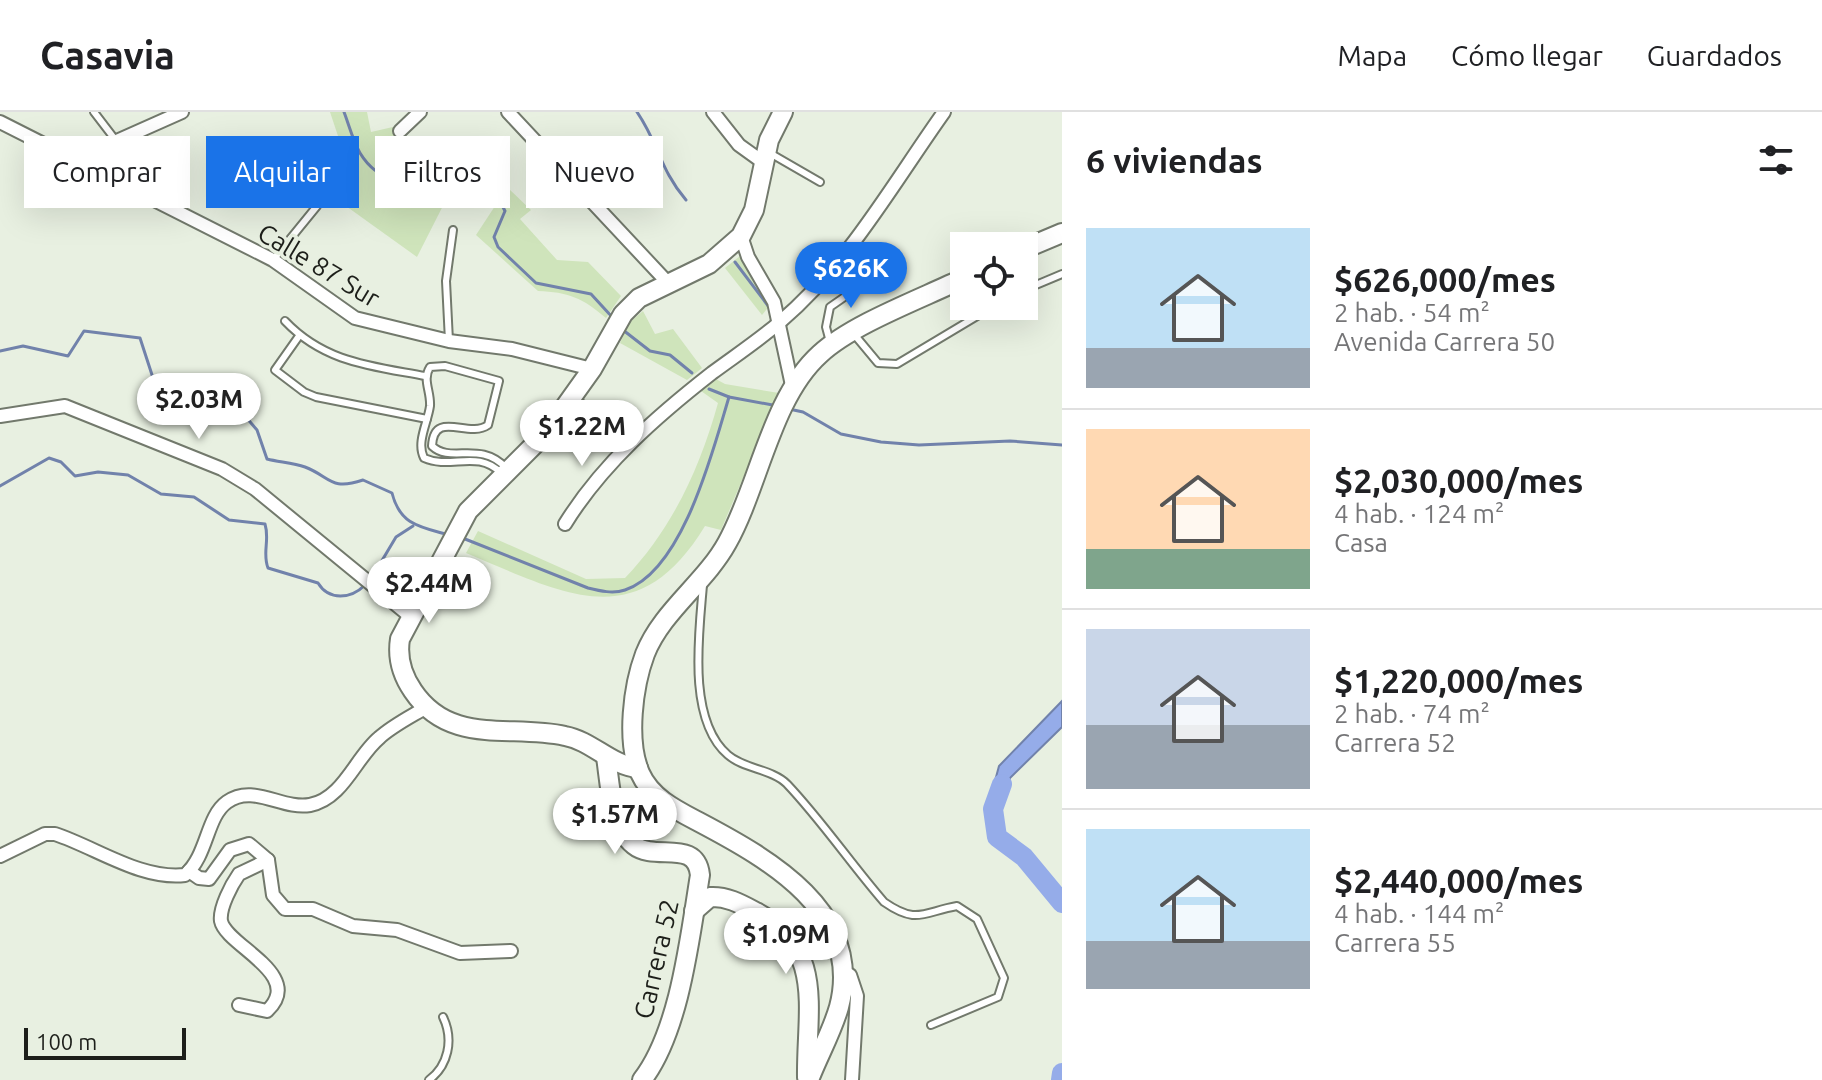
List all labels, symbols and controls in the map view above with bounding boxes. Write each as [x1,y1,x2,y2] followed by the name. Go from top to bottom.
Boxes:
[40,34,175,76] text: Casavia
[1338,40,1407,71] text: Mapa
[1451,40,1603,71] text: Cómo llegar
[1647,40,1782,71] text: Guardados
[24,136,190,208] chip: Comprar
[206,136,359,208] chip: Alquilar
[375,136,510,208] chip: Filtros
[526,136,663,208] chip: Nuevo
[1754,138,1798,182] icon: filters
[1086,141,1262,179] text: 6 viviendas
[253,217,385,313] street label: Calle 87 Sur
[950,232,1038,320] map controls
[950,232,1038,320] button: locate
[795,242,907,310] pin: $626K
[813,253,889,282] text: $626K
[1150,260,1246,356] icon: home
[1334,260,1556,298] text: $626,000/mes
[1334,298,1490,327] text: 2 hab. · 54 m²
[1334,327,1555,356] text: Avenida Carrera 50
[134,373,264,441] pin: $2.03M
[155,384,243,413] text: $2.03M
[517,400,647,468] pin: $1.22M
[538,411,626,440] text: $1.22M
[1150,461,1246,557] icon: home
[1334,461,1583,499] text: $2,030,000/mes
[1334,499,1504,528] text: 4 hab. · 124 m²
[1334,528,1388,557] text: Casa
[364,557,494,625] pin: $2.44M
[385,568,473,597] text: $2.44M
[1150,661,1246,757] icon: home
[1334,661,1583,699] text: $1,220,000/mes
[1334,699,1490,728] text: 2 hab. · 74 m²
[1334,728,1456,757] text: Carrera 52
[550,788,680,856] pin: $1.57M
[571,799,659,828] text: $1.57M
[1150,861,1246,957] icon: home
[1334,861,1583,899] text: $2,440,000/mes
[628,896,684,1022] street label: Carrera 52
[1334,899,1504,928] text: 4 hab. · 144 m²
[721,908,851,976] pin: $1.09M
[742,919,830,948] text: $1.09M
[1334,928,1456,957] text: Carrera 55
[24,1024,186,1060] scale bar
[36,1029,97,1054] text: 100 m

